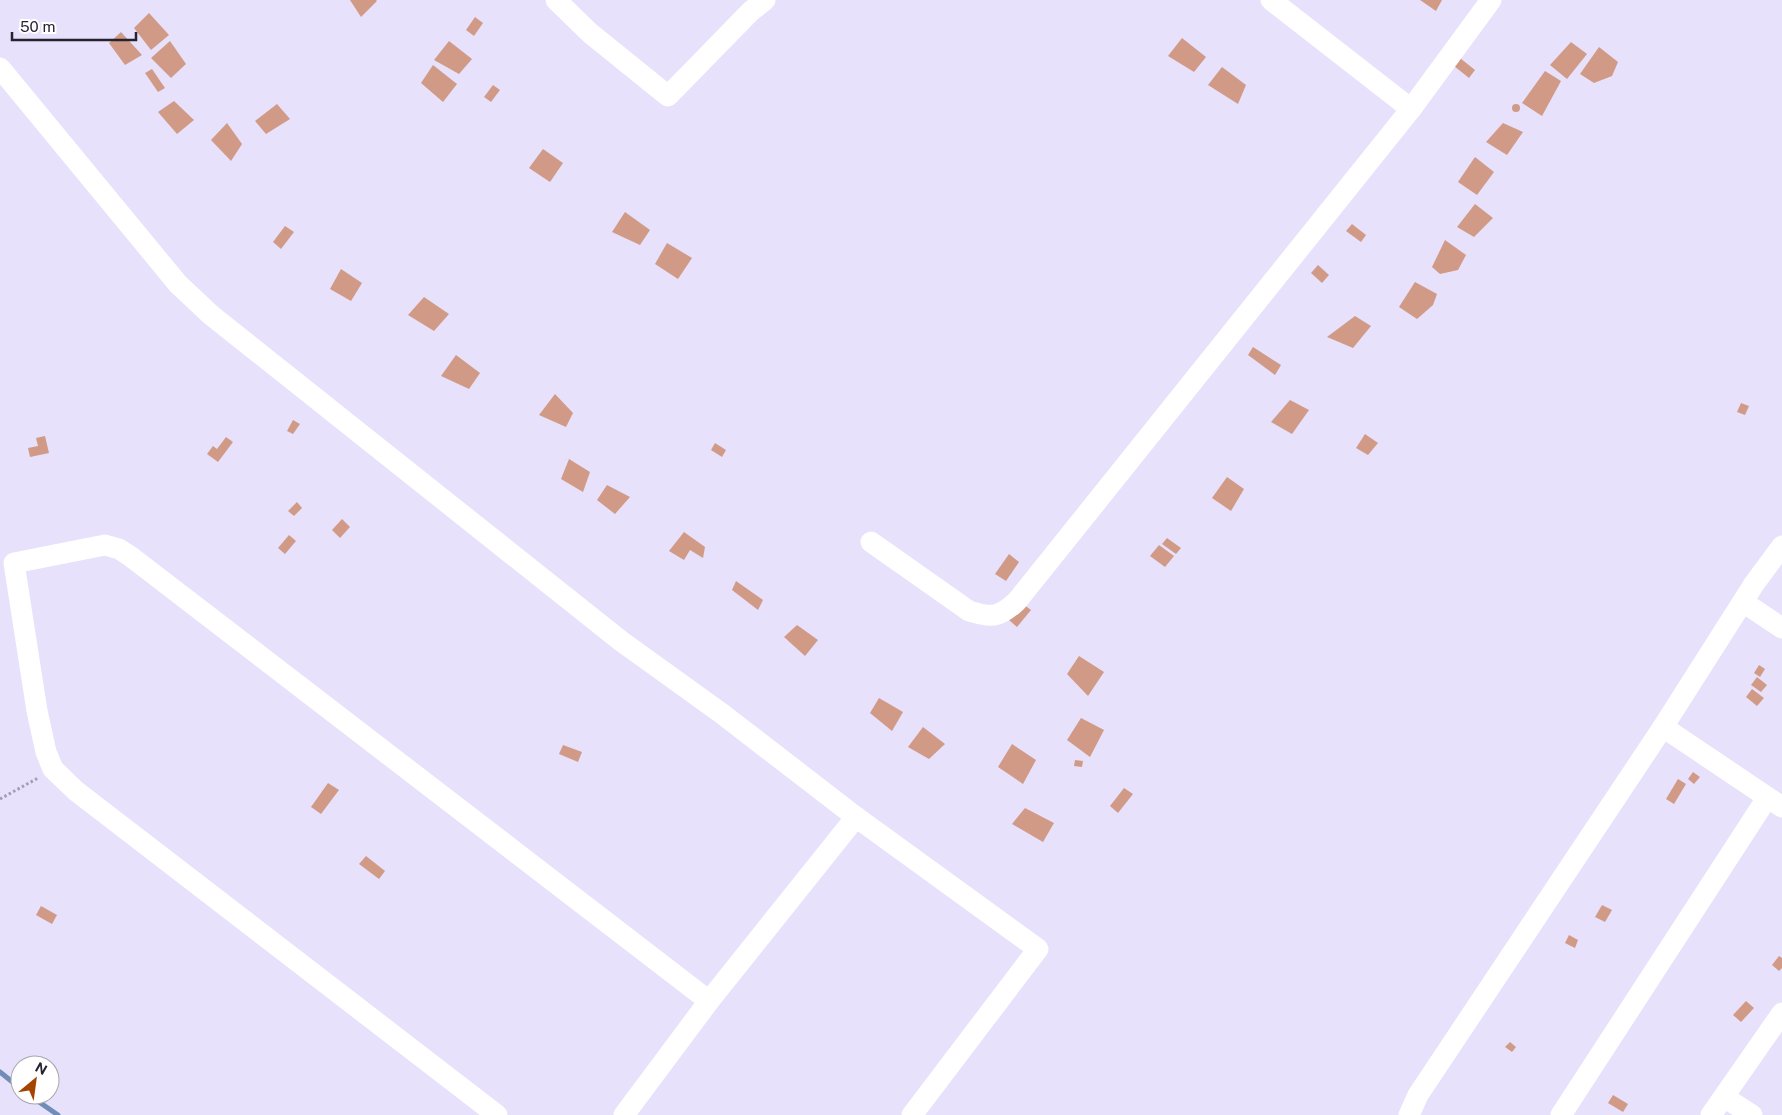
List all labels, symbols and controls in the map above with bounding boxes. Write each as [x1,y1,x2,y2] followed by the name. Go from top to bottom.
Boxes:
[12,10,136,42] scale bar
[20,18,55,35] text: 50 m
[10,1055,60,1105] north arrow
[33,1059,50,1078] text: N

